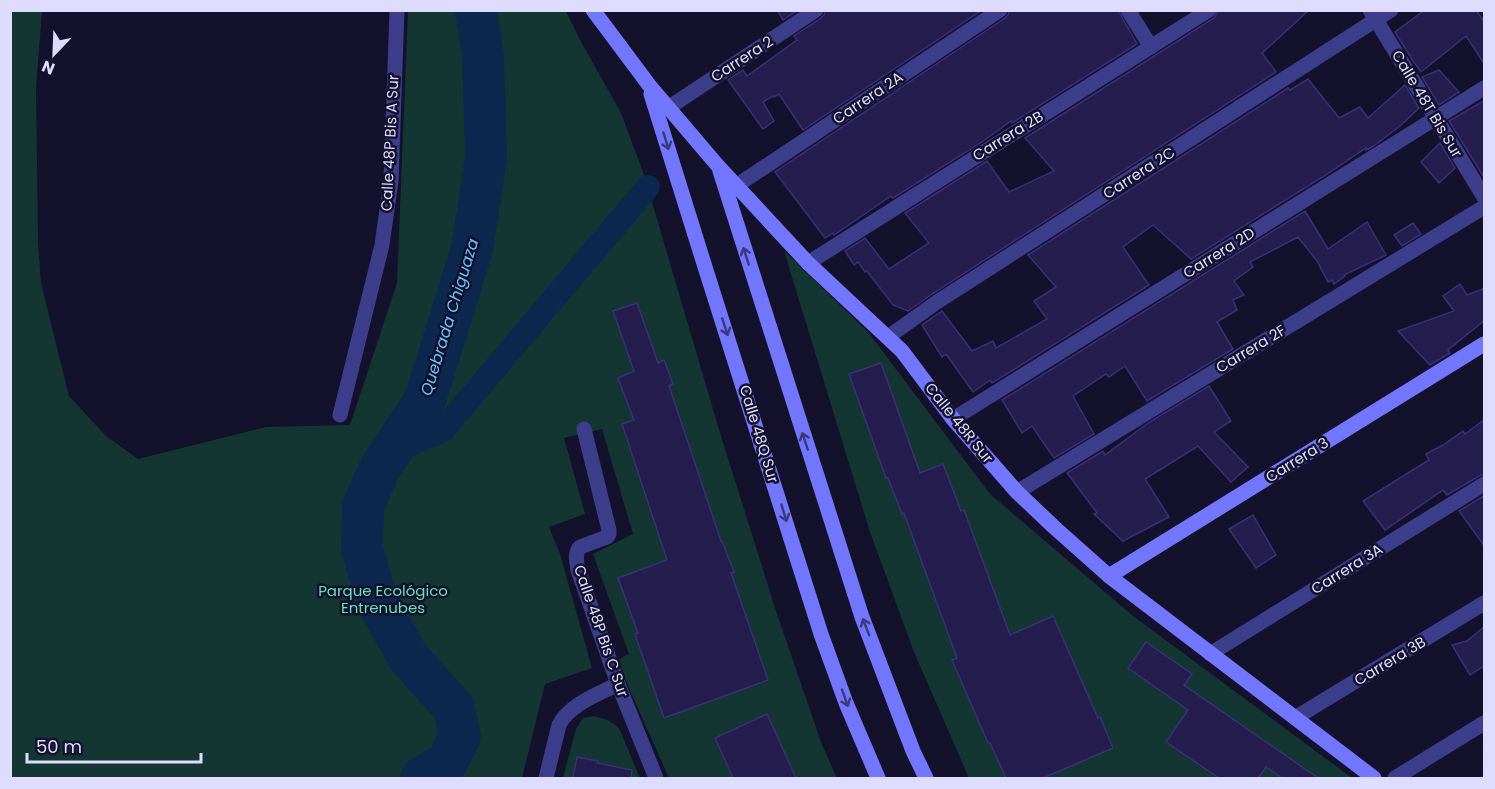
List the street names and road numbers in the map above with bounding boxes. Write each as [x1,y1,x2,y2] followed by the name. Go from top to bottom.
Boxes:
[706,31,777,87] street label: Carrera 2
[1387,46,1468,162] street label: Calle 48T Bis Sur
[828,66,907,129] street label: Carrera 2A
[375,74,404,212] street label: Calle 48P Bis A Sur
[968,106,1047,166] street label: Carrera 2B
[1099,141,1179,204] street label: Carrera 2C
[1179,222,1259,283] street label: Carrera 2D
[1212,319,1290,378] street label: Carrera 2F
[920,378,999,468] street label: Calle 48R Sur
[735,382,784,486] street label: Calle 48Q Sur
[1261,432,1332,487] street label: Carrera 3
[1307,538,1387,599] street label: Carrera 3A
[569,562,634,700] street label: Calle 48P Bis C Sur
[1350,631,1429,690] street label: Carrera 3B

